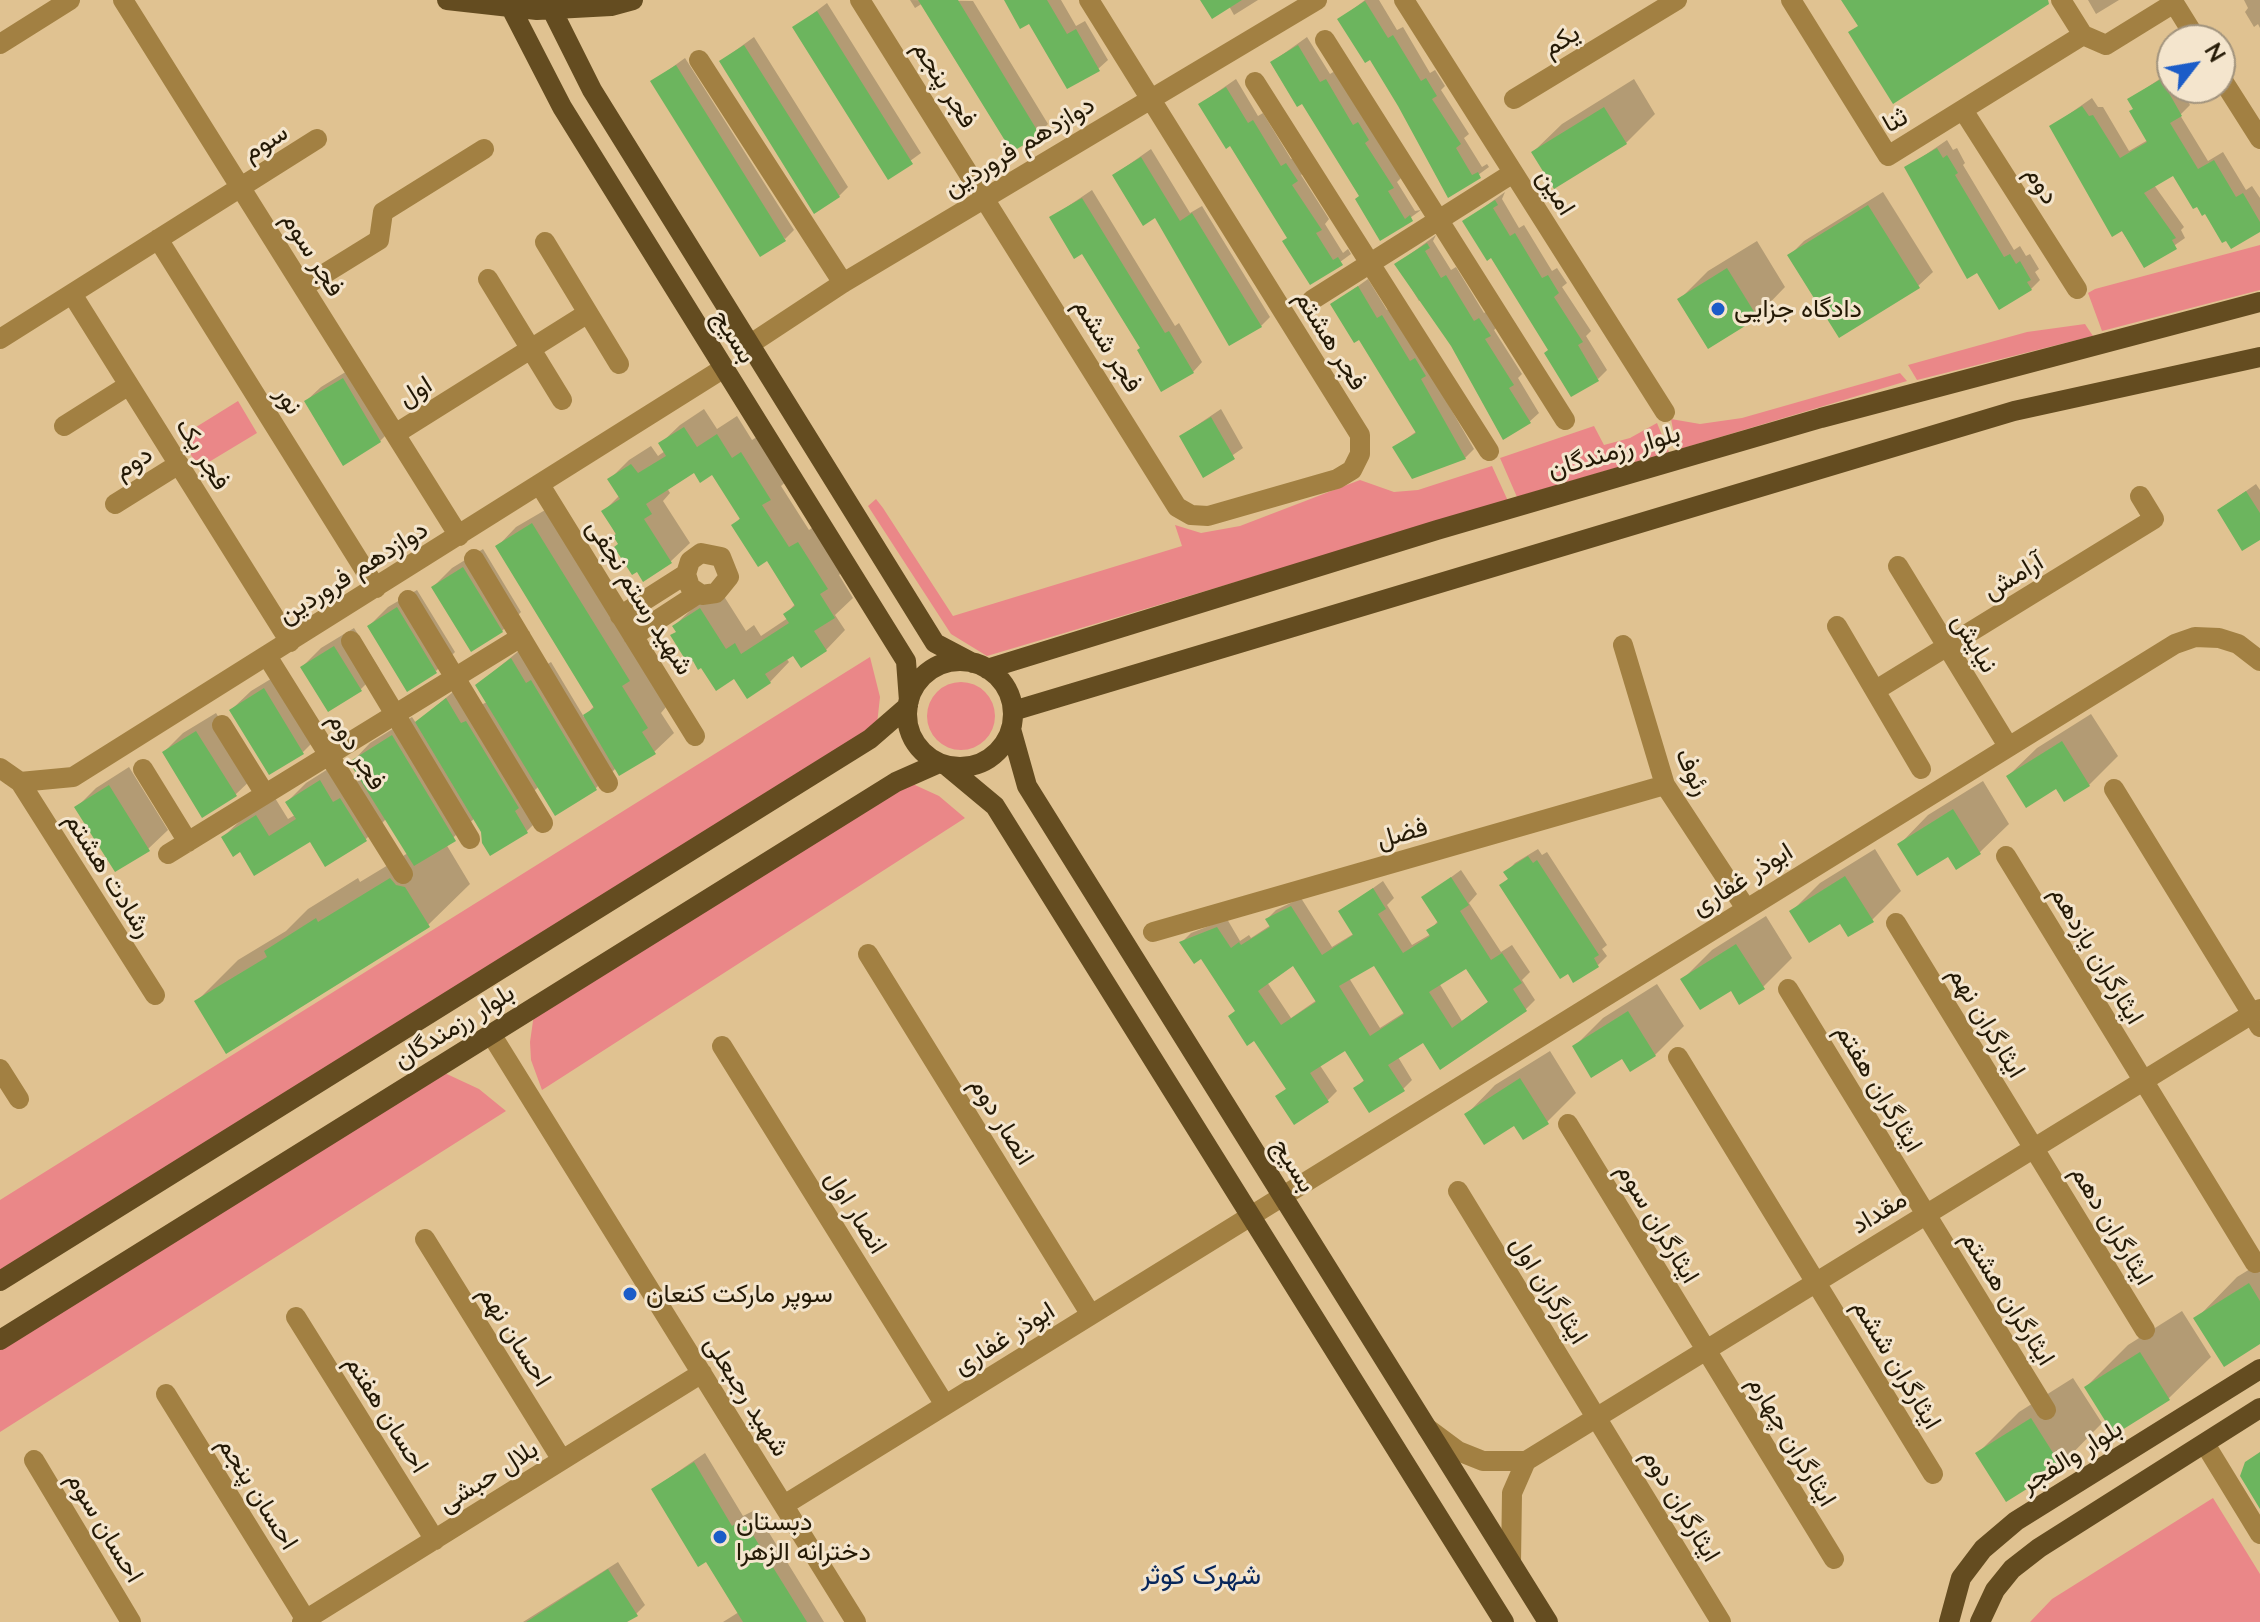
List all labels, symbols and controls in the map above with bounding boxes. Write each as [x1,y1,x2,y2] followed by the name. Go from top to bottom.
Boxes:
[1537,17,1585,63] street label: یکم
[2156,24,2236,104] north arrow
[906,34,984,134] street label: فجر پنجم
[2199,38,2231,67] text: N
[938,89,1100,203] street label: دوازدهم فروردین
[1877,100,1913,140] street label: ثنا
[237,116,293,168] street label: سوم
[2018,160,2066,210] street label: دوم
[1530,163,1582,221] street label: امین
[275,206,351,302] street label: فجر سوم
[1288,284,1374,396] street label: فجر هشتم
[1067,292,1149,398] street label: فجر ششم
[1734,293,1862,325] place label: دادگاه جزایی
[1709,300,1727,318] marker: دادگاه جزایی
[705,303,763,369] street label: بسیج
[392,369,438,413] street label: اول
[268,380,310,420] street label: نور
[169,412,237,496] street label: فجر یک
[1544,417,1684,485] street label: بلوار رزمندگان
[108,438,158,486] street label: دوم
[580,513,700,681] street label: شهید رستم نجفی
[272,514,434,630] street label: دوازدهم فروردین
[1977,546,2049,606] street label: آرامش
[1945,608,2005,678] street label: نیایش
[321,706,393,796] street label: فجر دوم
[1668,743,1718,801] street label: رئوف
[58,807,160,943] street label: رشادت هشتم
[1373,811,1431,855] street label: فضل
[1685,836,1799,922] street label: ابوذر غفاری
[2043,880,2151,1030] street label: ایثارگران یازدهم
[1942,961,2032,1083] street label: ایثارگران نهم
[388,977,520,1075] street label: بلوار رزمندگان
[1828,1018,1930,1158] street label: ایثارگران هفتم
[963,1071,1041,1171] street label: انصار دوم
[1265,1132,1323,1198] street label: بسیج
[1610,1157,1706,1289] street label: ایثارگران سوم
[2064,1159,2160,1291] street label: ایثارگران دهم
[818,1165,894,1259] street label: انصار اول
[1846,1183,1912,1241] street label: مقداد
[1954,1225,2062,1371] street label: ایثارگران هشتم
[1504,1230,1594,1350] street label: ایثارگران اول
[646,1278,833,1310] place label: سوپر مارکت کنعان
[472,1280,558,1392] street label: احسان نهم
[621,1285,639,1303] marker: سوپر مارکت کنعان
[1846,1293,1948,1435] street label: ایثارگران ششم
[947,1295,1061,1381] street label: ابوذر غفاری
[698,1330,796,1462] street label: شهید رجبعلی
[338,1349,436,1479] street label: احسان هفتم
[1741,1370,1843,1512] street label: ایثارگران چهارم
[2014,1412,2128,1500] street label: بلوار والفجر
[211,1431,305,1555] street label: احسان پنجم
[432,1433,544,1519] street label: بلال حبشی
[1635,1443,1727,1567] street label: ایثارگران دوم
[60,1466,150,1588] street label: احسان سوم
[736,1506,871,1568] place label: دبستان دخترانه الزهرا
[711,1528,729,1546] marker: دبستان دخترانه الزهرا
[1141,1558,1261,1592] district label: شهرک کوثر

